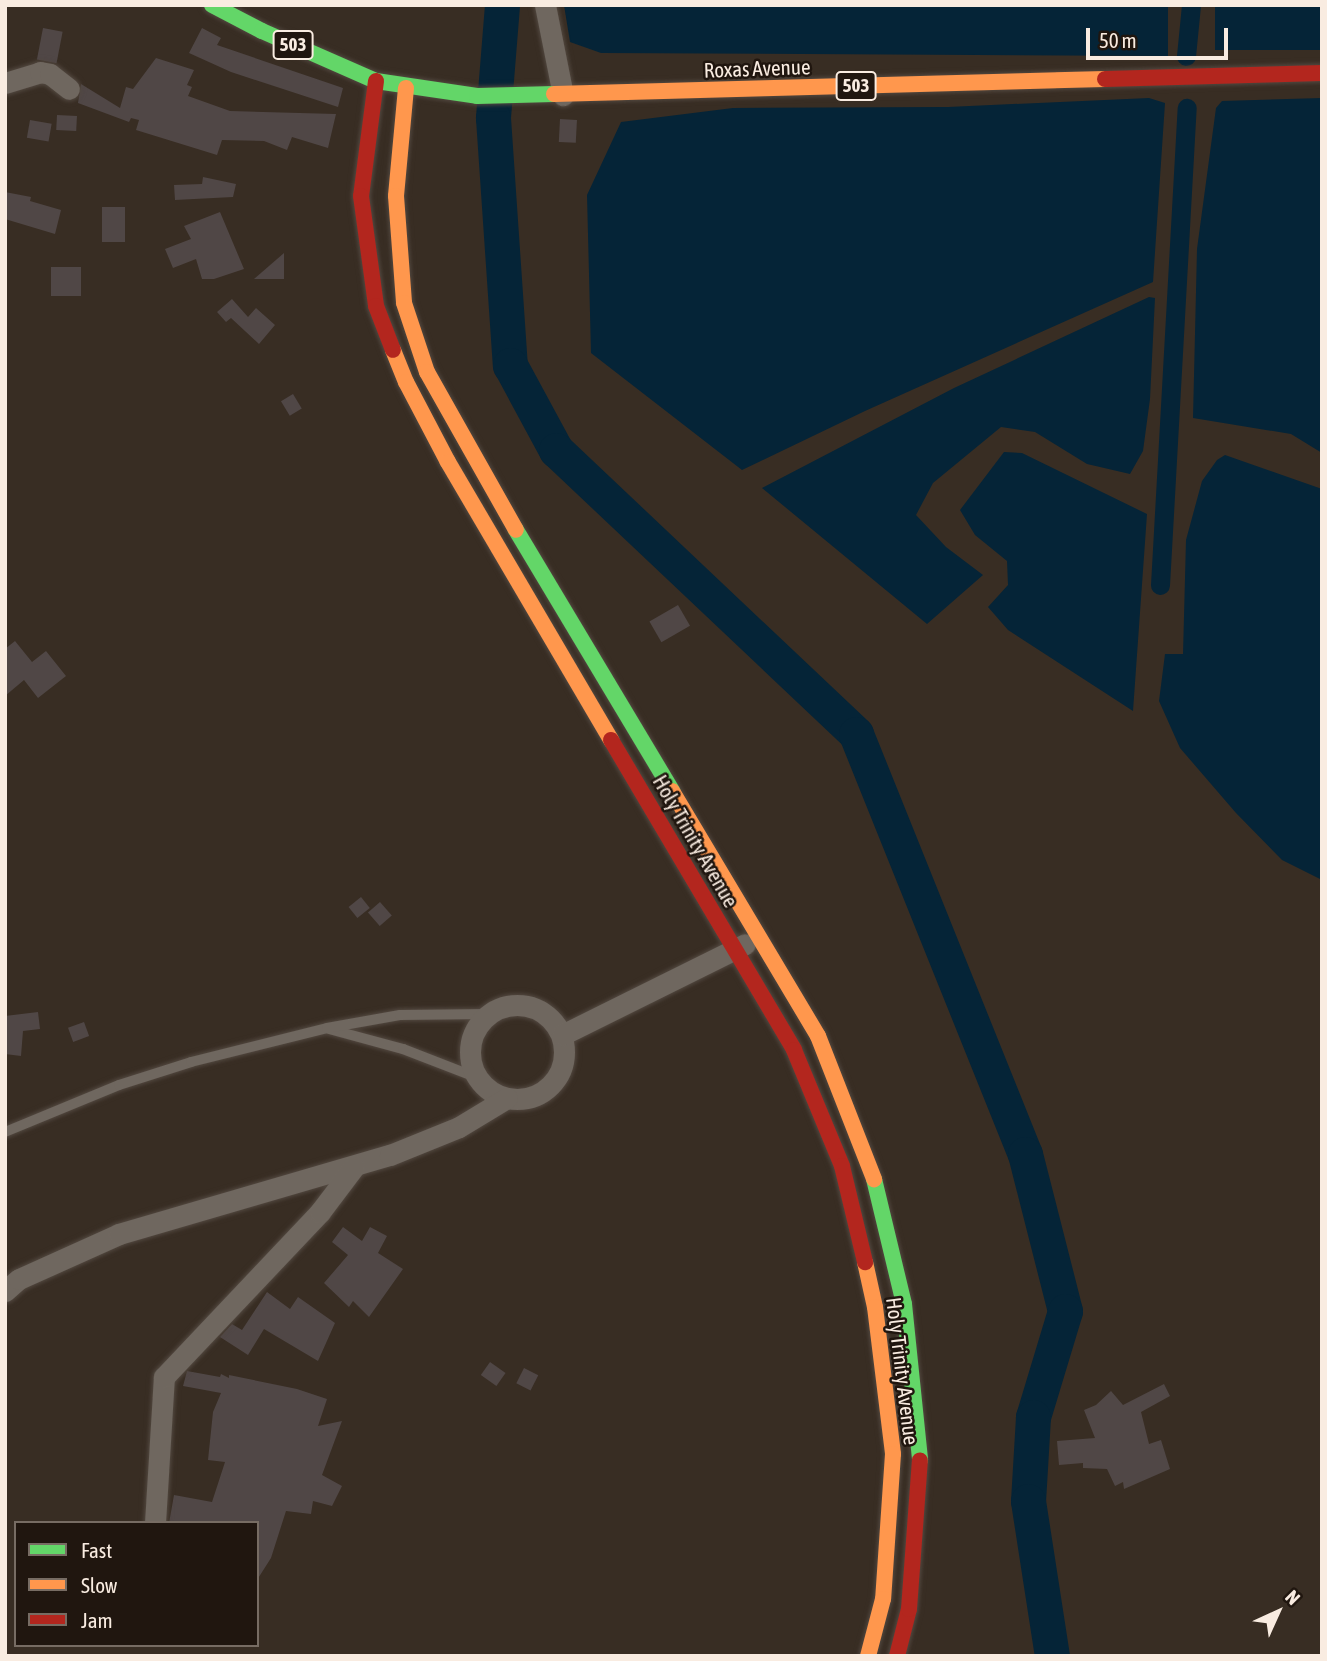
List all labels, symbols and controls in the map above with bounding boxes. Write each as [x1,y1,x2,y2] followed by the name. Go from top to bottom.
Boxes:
[1089,14,1231,58] scale bar
[1099,28,1137,52] text: 50 m
[272,30,314,60] road number: 503
[703,54,811,82] street label: Roxas Avenue
[835,71,877,102] road number: 503
[648,770,744,912] street label: Holy Trinity Avenue
[881,1296,925,1446] street label: Holy Trinity Avenue
[14,1521,259,1647] legend
[81,1538,112,1562] text: Fast
[81,1573,117,1597] text: Slow
[1243,1577,1313,1647] north arrow
[1281,1585,1305,1609] text: N
[81,1608,113,1632] text: Jam

